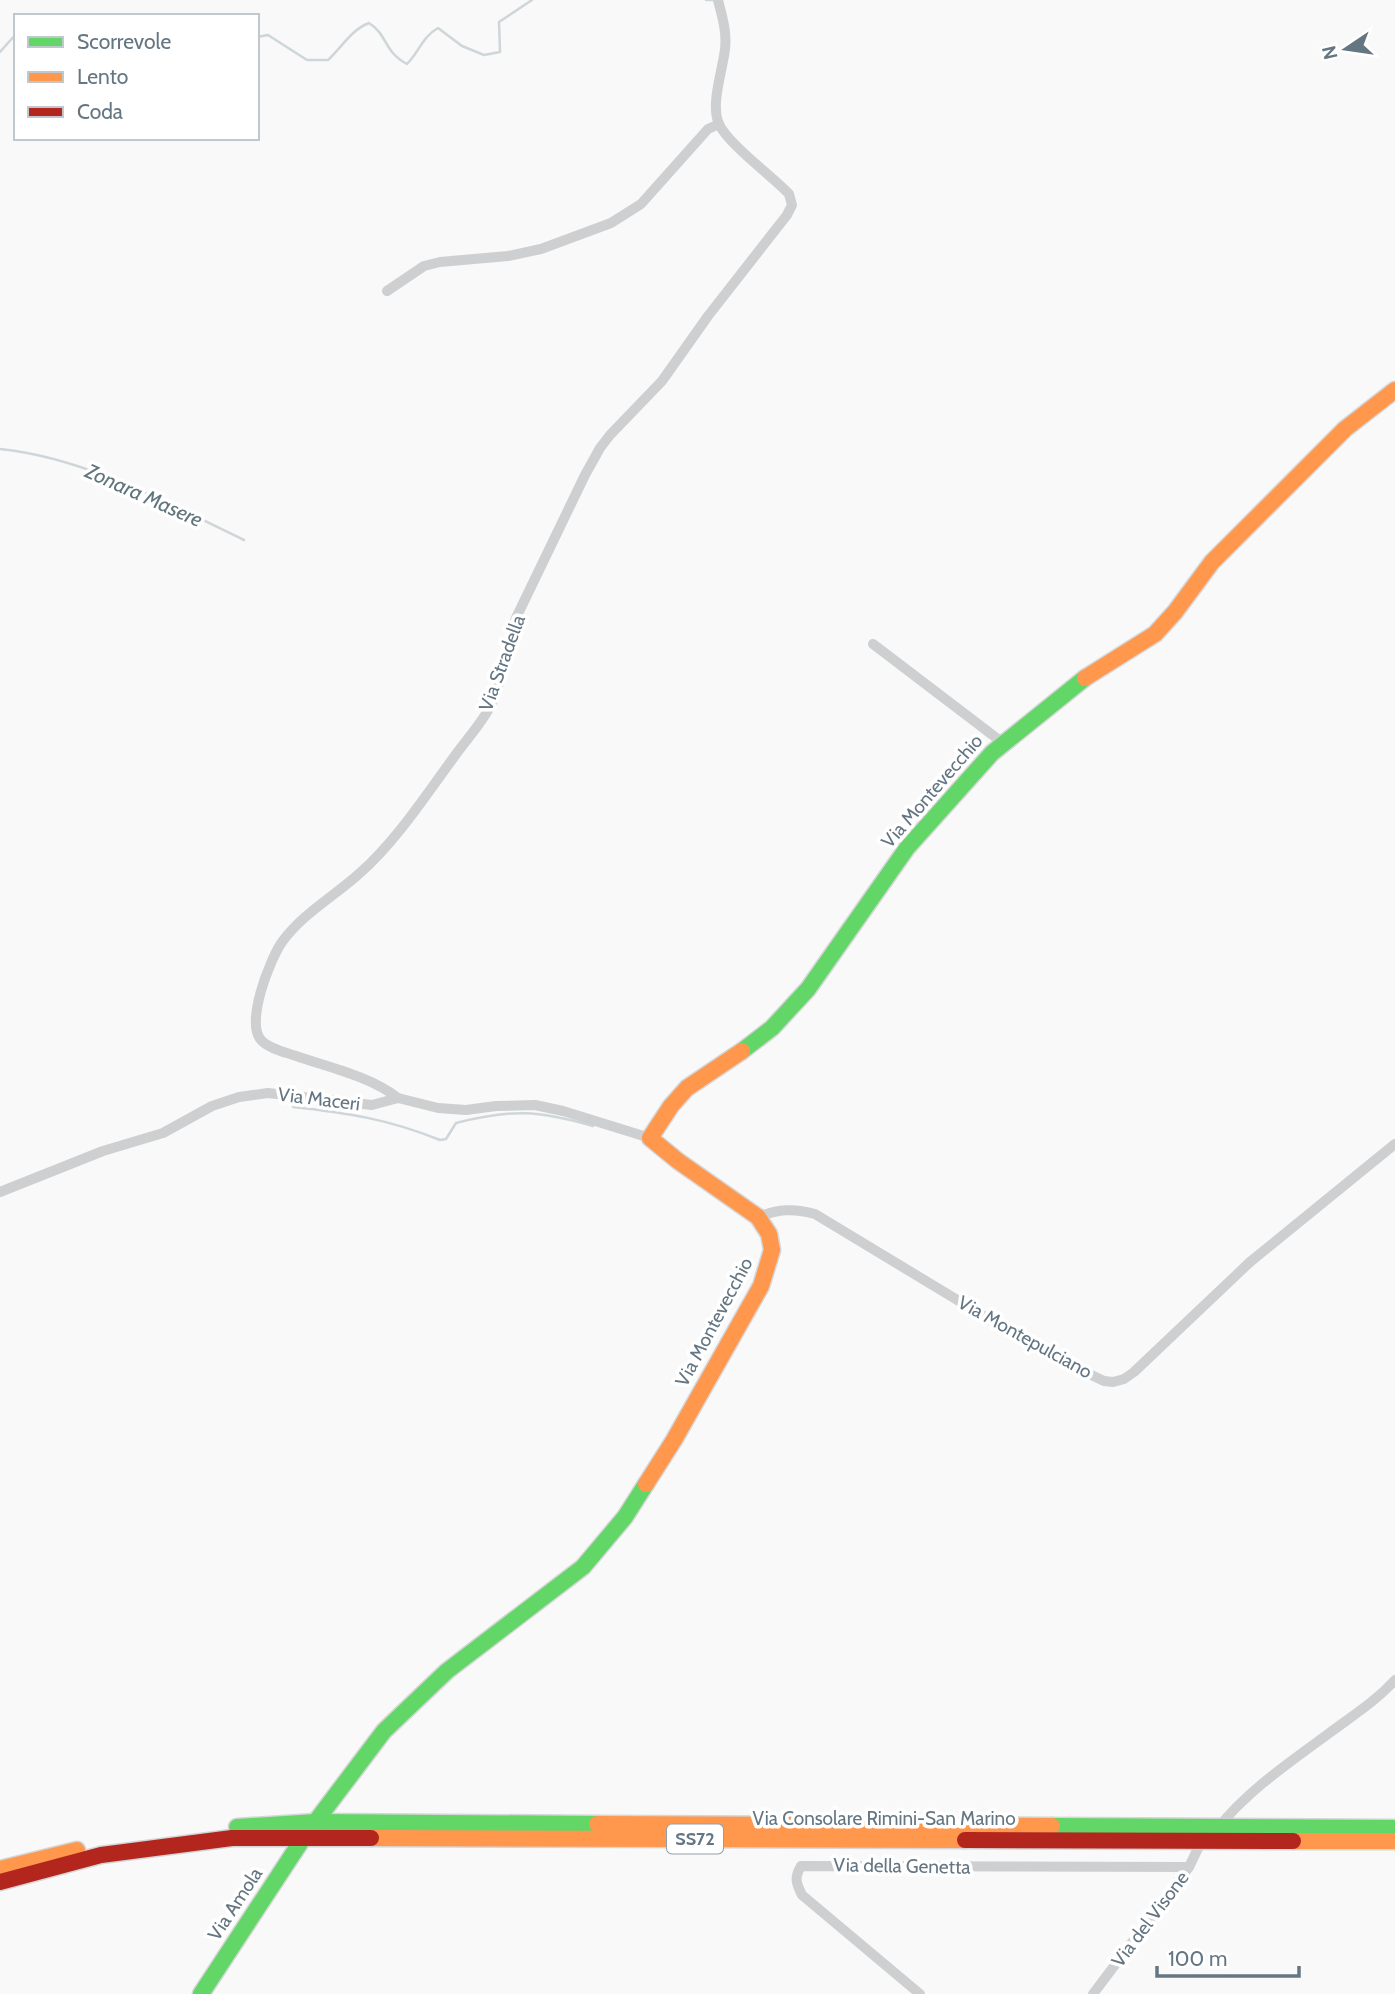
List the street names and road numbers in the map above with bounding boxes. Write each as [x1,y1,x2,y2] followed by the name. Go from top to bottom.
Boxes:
[474,612,530,714] street label: Via Stradella
[876,730,988,852] street label: Via Montevecchio
[277,1083,361,1115] street label: Via Maceri
[670,1254,758,1390] street label: Via Montevecchio
[954,1291,1096,1383] street label: Via Montepulciano
[752,1807,1016,1830] street label: Via Consolare Rimini-San Marino
[667,1825,723,1854] road number: SS72
[833,1853,971,1879] street label: Via della Genetta
[203,1863,267,1945] street label: Via Amola
[1107,1866,1194,1971] street label: Via del Visone

